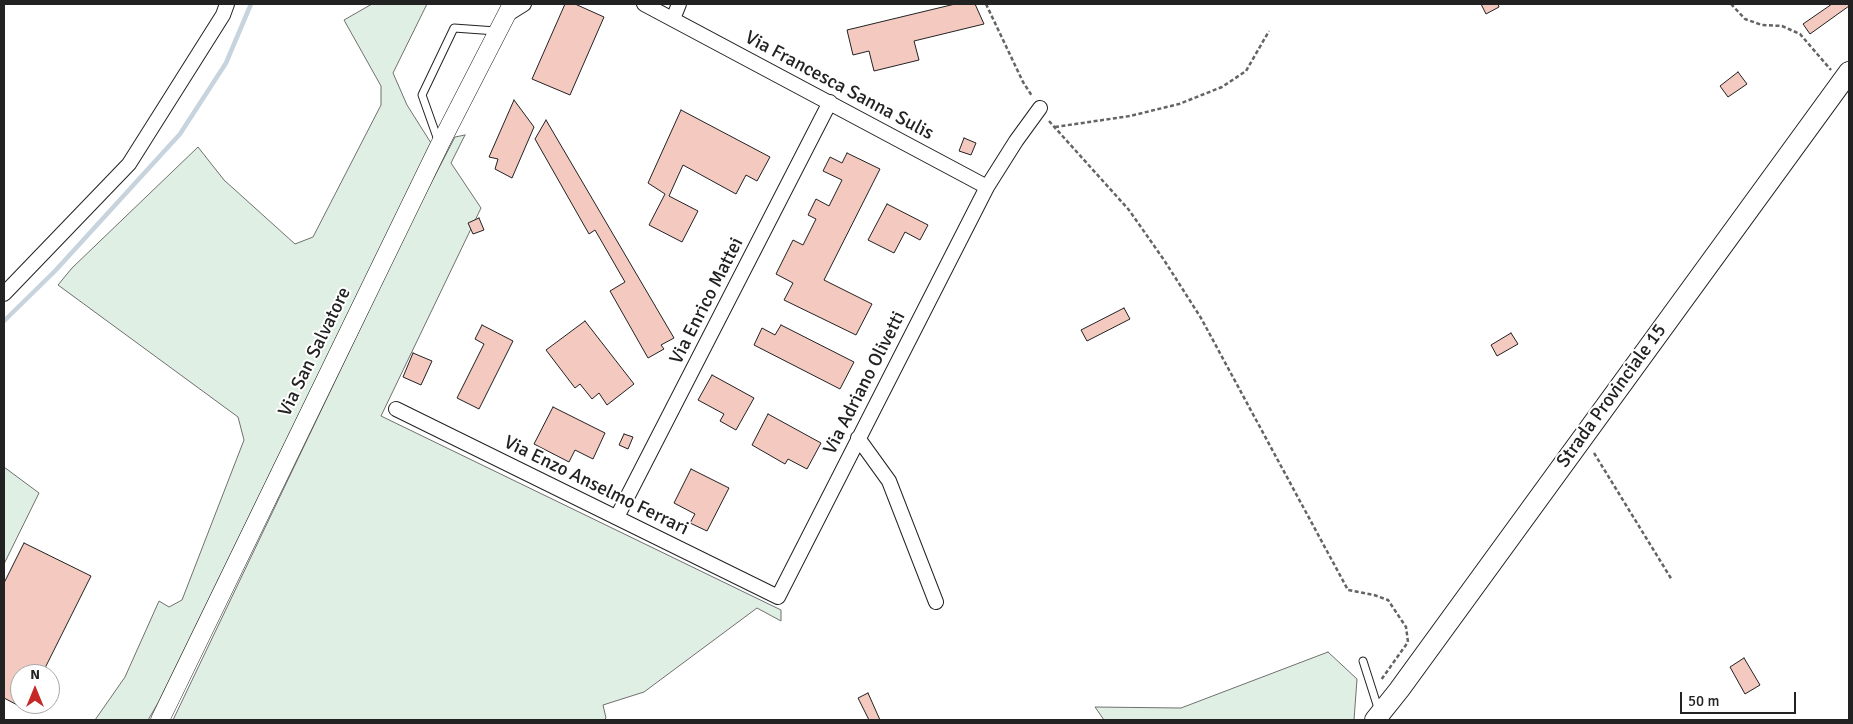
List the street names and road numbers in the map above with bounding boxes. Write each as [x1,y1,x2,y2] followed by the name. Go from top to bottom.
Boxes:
[741,27,937,145] street label: Via Francesca Sanna Sulis
[665,234,749,368] street label: Via Enrico Mattei
[274,284,356,420] street label: Via San Salvatore
[819,308,911,458] street label: Via Adriano Olivetti
[1552,320,1672,472] street label: Strada Provinciale 15
[500,431,692,541] street label: Via Enzo Anselmo Ferrari

